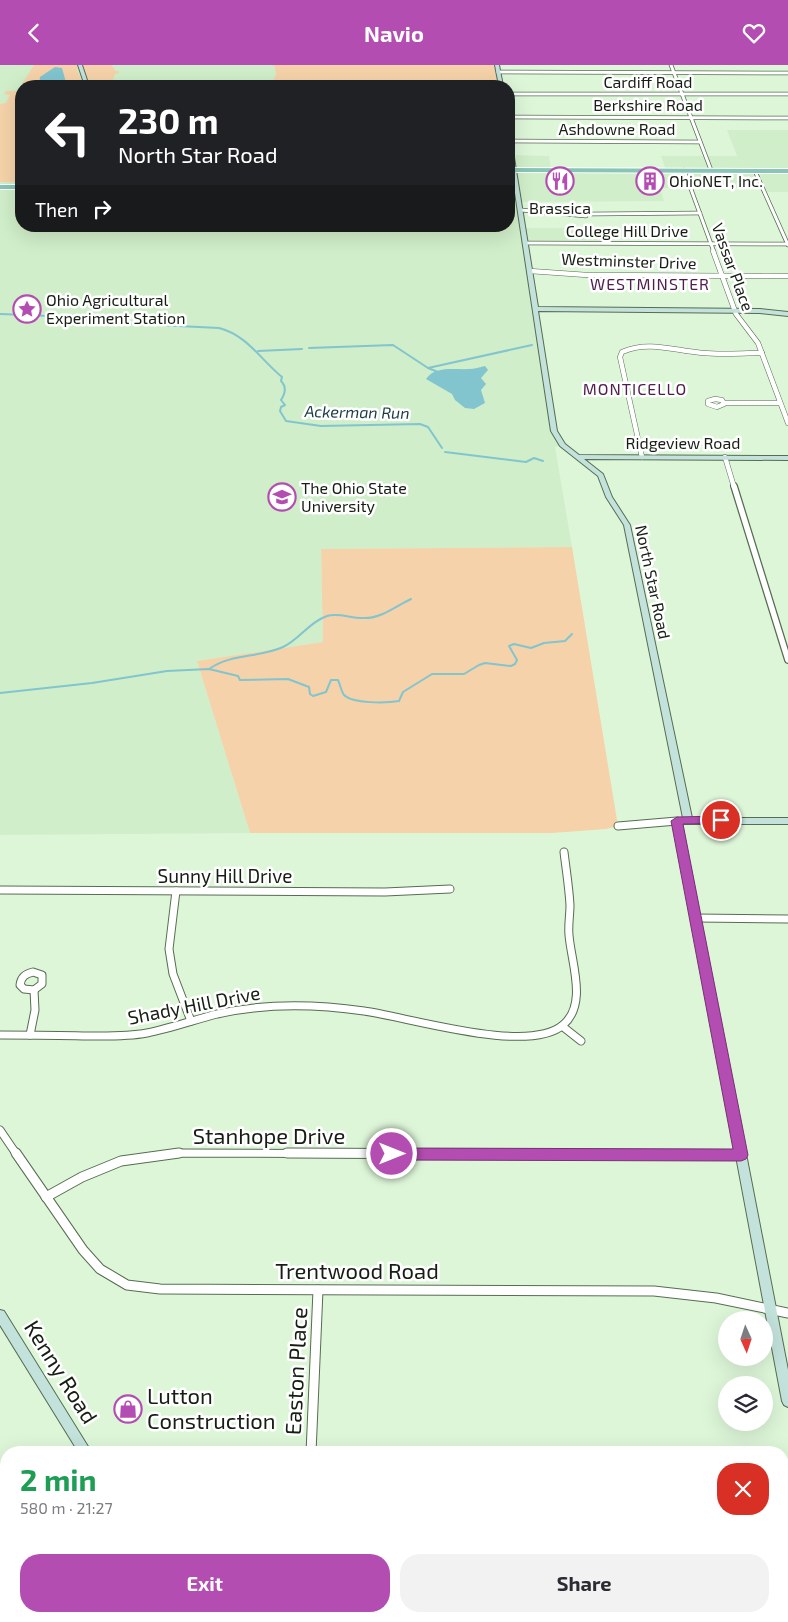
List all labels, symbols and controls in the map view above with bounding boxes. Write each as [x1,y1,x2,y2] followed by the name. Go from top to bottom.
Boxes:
[20,19,48,47] icon: back
[740,19,768,47] icon: heart
[364,20,424,46] text: Navio
[603,72,693,91] street label: Cardiff Road
[593,95,703,114] street label: Berkshire Road
[118,99,219,141] text: 230 m
[35,100,100,165] icon: left
[558,119,676,138] street label: Ashdowne Road
[118,141,278,167] text: North Star Road
[545,166,575,196] restaurant icon: Brassica
[635,166,665,196] building icon: OhioNET, Inc.
[669,171,763,190] place label: OhioNET, Inc.
[88,195,116,223] icon: right
[35,198,78,221] text: Then
[529,198,591,217] place label: Brassica
[709,220,758,313] street label: Vassar Place
[566,221,688,240] street label: College Hill Drive
[561,249,697,272] street label: Westminster Drive
[590,274,710,293] district label: WESTMINSTER
[46,290,185,327] place label: Ohio Agricultural Experiment Station
[12,294,42,324] place icon: Ohio Agricultural Experiment Station
[583,379,687,398] district label: MONTICELLO
[303,401,410,422] water label: Ackerman Run
[626,433,740,452] street label: Ridgeview Road
[301,478,407,515] place label: The Ohio State University
[267,482,297,512] school or university icon: The Ohio State University
[632,523,675,641] street label: North Star Road
[700,799,742,841] pin
[707,806,735,834] icon: arrive
[158,864,293,887] street label: Sunny Hill Drive
[126,980,262,1029] street label: Shady Hill Drive
[193,1122,345,1148] street label: Stanhope Drive
[365,1127,417,1179] position arrow
[275,1257,439,1283] street label: Trentwood Road
[279,1306,311,1436] street label: Easton Place
[718,1311,772,1366] north arrow
[718,1311,773,1431] map controls
[20,1315,104,1428] street label: Kenny Road
[718,1376,773,1431] button: layers
[147,1382,276,1433] place label: Lutton Construction
[113,1394,143,1424] shop icon: Lutton Construction
[20,1461,97,1497] text: 2 min
[717,1463,769,1515] button: close
[20,1498,113,1517] text: 580 m · 21:27
[20,1554,390,1612] button: Exit
[400,1554,769,1612] button: Share

